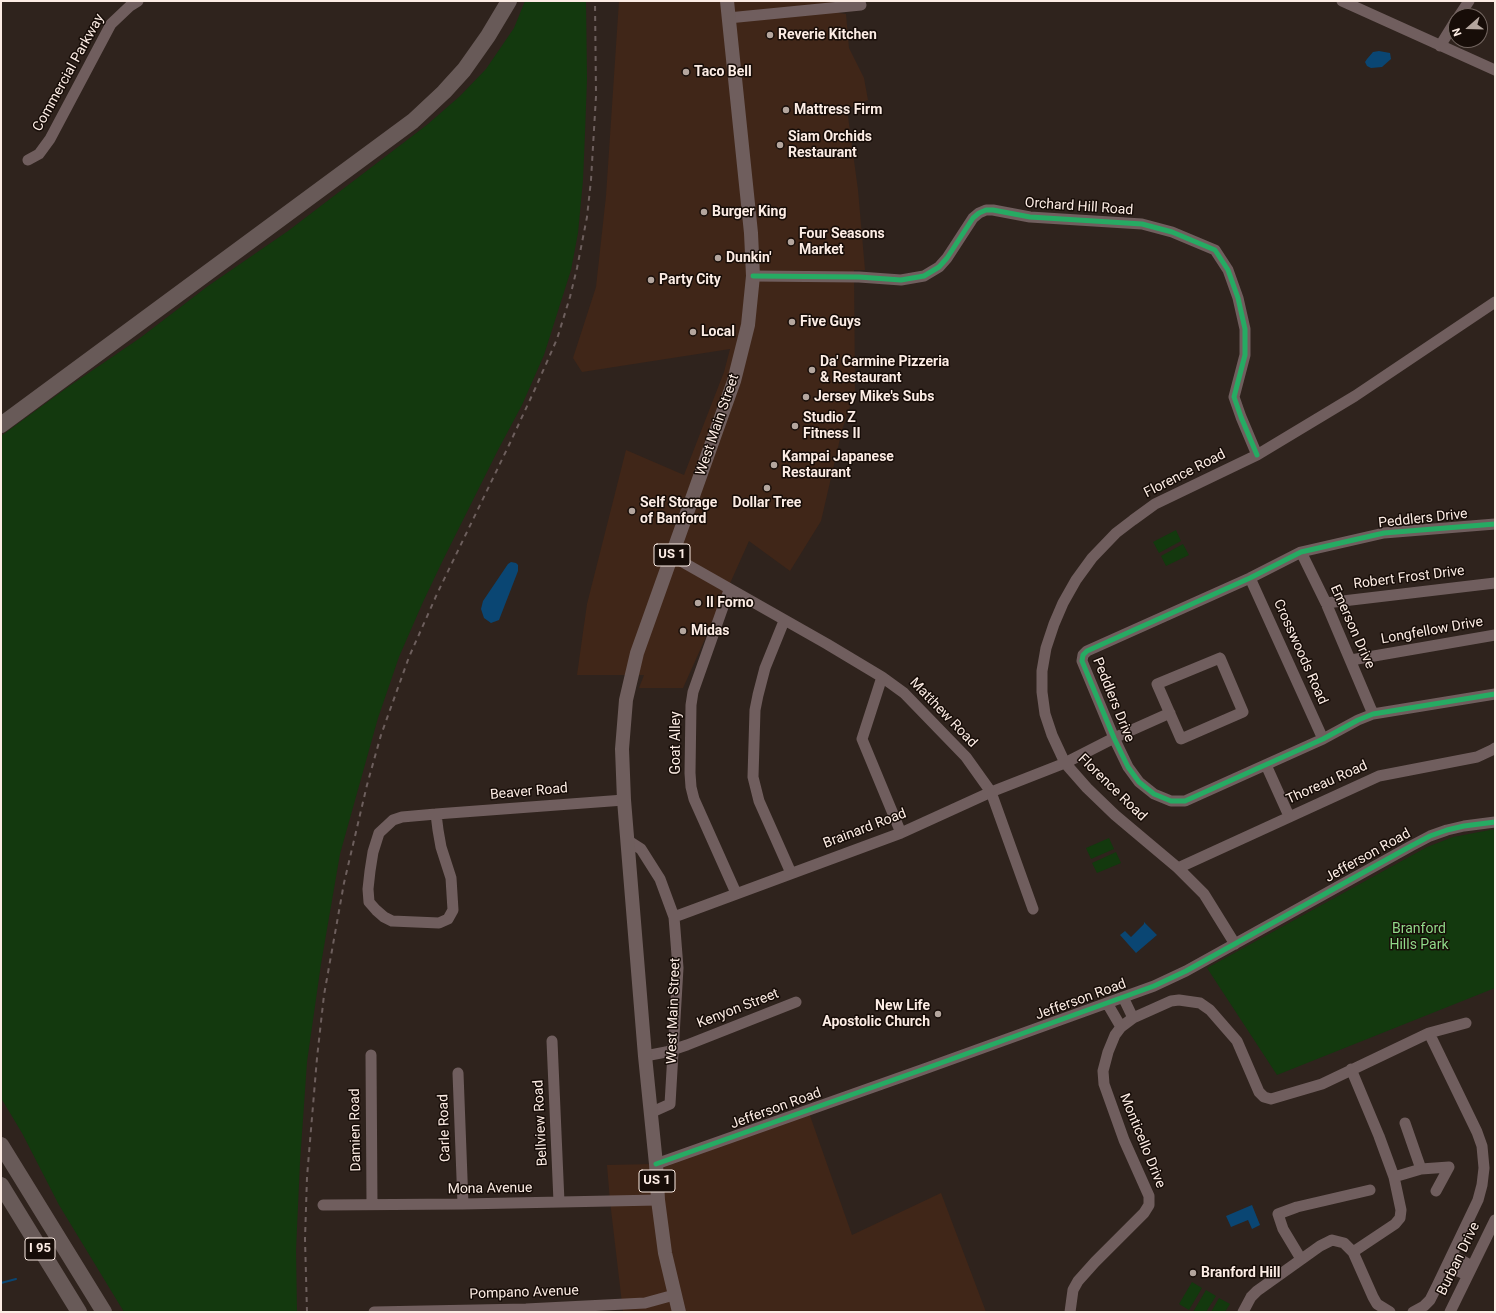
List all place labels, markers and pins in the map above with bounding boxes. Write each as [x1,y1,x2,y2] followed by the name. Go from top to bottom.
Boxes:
[778,27,877,43] place label: Reverie Kitchen
[765,30,775,40] marker: Reverie Kitchen
[694,64,752,80] place label: Taco Bell
[681,67,691,77] marker: Taco Bell
[794,102,882,118] place label: Mattress Firm
[781,105,791,115] marker: Mattress Firm
[788,129,872,162] place label: Siam Orchids Restaurant
[775,140,785,150] marker: Siam Orchids Restaurant
[712,204,786,220] place label: Burger King
[699,207,709,217] marker: Burger King
[799,226,885,258] place label: Four Seasons Market
[786,237,796,247] marker: Four Seasons Market
[726,250,771,266] place label: Dunkin'
[713,253,723,263] marker: Dunkin'
[659,272,721,288] place label: Party City
[646,275,656,285] marker: Party City
[800,314,861,330] place label: Five Guys
[787,317,797,327] marker: Five Guys
[701,324,735,340] place label: Local
[688,327,698,337] marker: Local
[820,354,949,386] place label: Da' Carmine Pizzeria & Restaurant
[807,365,817,375] marker: Da' Carmine Pizzeria & Restaurant
[814,389,934,405] place label: Jersey Mike's Subs
[801,392,811,402] marker: Jersey Mike's Subs
[803,410,861,442] place label: Studio Z Fitness II
[790,421,800,431] marker: Studio Z Fitness II
[782,449,894,482] place label: Kampai Japanese Restaurant
[769,460,779,470] marker: Kampai Japanese Restaurant
[762,483,772,493] marker: Dollar Tree
[640,495,717,528] place label: Self Storage of Banford
[733,495,801,511] place label: Dollar Tree
[627,506,637,516] marker: Self Storage of Banford
[706,595,754,611] place label: Il Forno
[693,598,703,608] marker: Il Forno
[691,623,730,639] place label: Midas
[678,626,688,636] marker: Midas
[822,998,930,1030] place label: New Life Apostolic Church
[933,1009,943,1019] marker: New Life Apostolic Church
[1201,1265,1280,1281] place label: Branford Hill
[1188,1268,1198,1278] marker: Branford Hill

